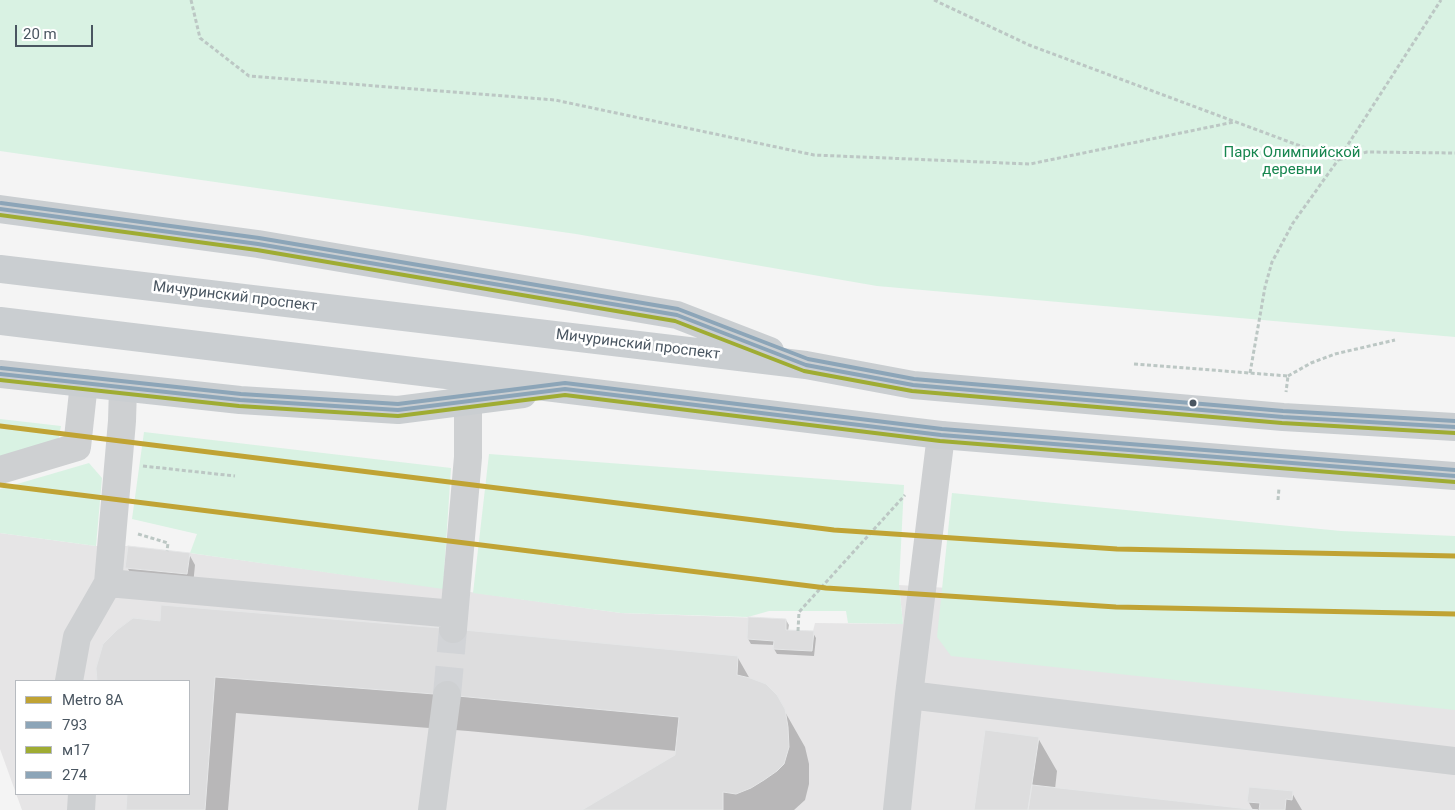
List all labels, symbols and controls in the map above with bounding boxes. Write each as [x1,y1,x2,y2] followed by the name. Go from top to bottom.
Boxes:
[18,15,95,47] scale bar
[23,25,57,43] text: 20 m
[1224,144,1360,179] park label: Парк Олимпийской деревни
[152,278,318,316] street label: Мичуринский проспект
[555,326,721,364] street label: Мичуринский проспект
[1188,398,1198,408] unlabelled marker
[15,680,190,795] legend
[62,691,123,709] text: Metro 8А
[62,716,87,734] text: 793
[62,741,90,759] text: м17
[62,766,87,784] text: 274

